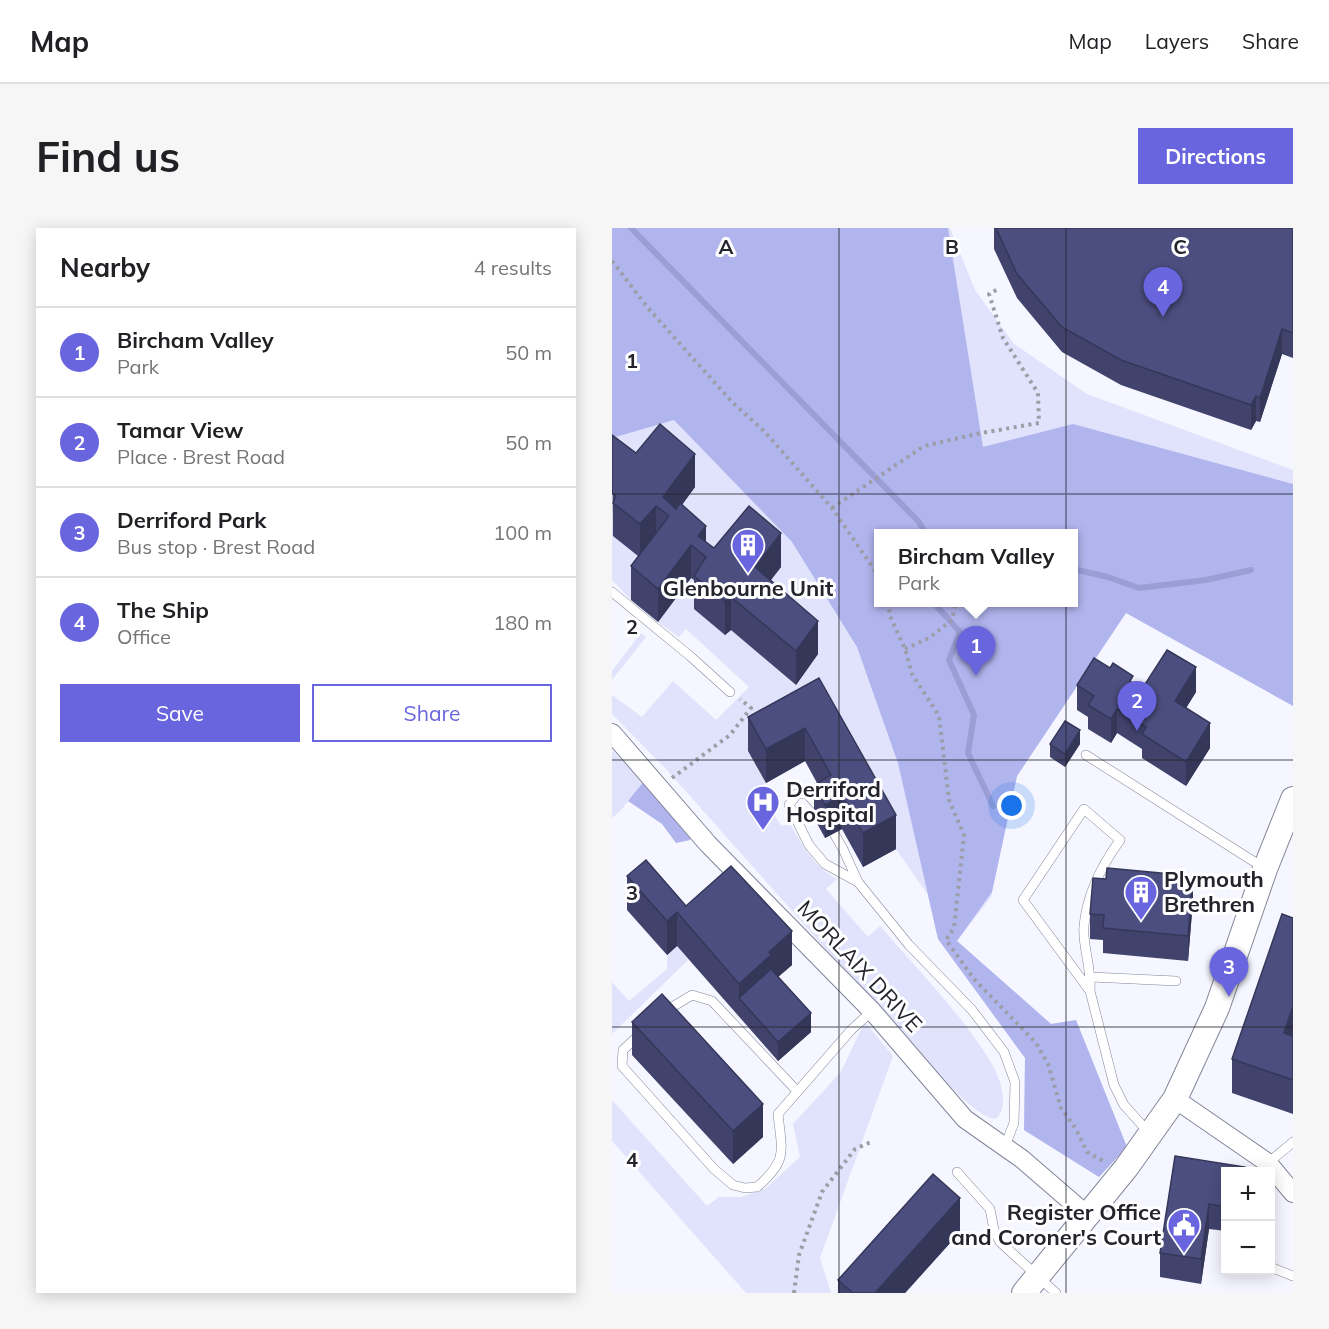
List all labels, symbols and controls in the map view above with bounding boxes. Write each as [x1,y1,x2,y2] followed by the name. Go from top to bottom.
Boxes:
[30,24,89,59] text: Map
[1069,28,1112,54] text: Map
[1145,28,1209,54] text: Layers
[1242,28,1299,54] text: Share
[1138,128,1293,184] button: Directions
[36,130,180,183] text: Find us
[719,234,734,259] text: A
[945,234,959,259] text: B
[1173,234,1187,259] text: C
[60,251,150,284] text: Nearby
[474,255,552,280] text: 4 results
[1144,268,1182,317] pin: 4
[117,326,274,354] text: Bircham Valley
[74,340,86,365] text: 1
[505,340,552,365] text: 50 m
[626,348,638,373] text: 1
[117,354,159,379] text: Park
[117,416,244,444] text: Tamar View
[74,430,86,455] text: 2
[505,430,552,455] text: 50 m
[117,444,285,469] text: Place · Brest Road
[117,506,266,534] text: Derriford Park
[74,520,86,545] text: 3
[493,520,552,545] text: 100 m
[730,527,766,574] building icon: Glenbourne Unit
[874,529,1078,607] popup
[117,534,315,559] text: Bus stop · Brest Road
[898,542,1054,570] text: Bircham Valley
[898,570,940,595] text: Park
[663,574,833,602] place label: Glenbourne Unit
[117,596,209,624] text: The Ship
[74,610,86,635] text: 4
[493,610,552,635] text: 180 m
[626,614,638,639] text: 2
[117,624,171,649] text: Office
[956,626,996,676] pin: 1
[1118,682,1156,731] pin: 2
[60,684,300,742] button: Save
[312,684,552,742] button: Share
[786,775,881,828] place label: Derriford Hospital
[745,784,781,831] hospital icon: Derriford Hospital
[997,791,1026,820] your location
[1164,865,1264,918] place label: Plymouth Brethren
[1123,874,1159,921] building icon: Plymouth Brethren
[626,880,638,905] text: 3
[792,894,928,1038] street label: MORLAIX DRIVE
[1210,948,1248,997] pin: 3
[626,1147,638,1172] text: 4
[1221,1167,1275,1275] map controls
[1221,1167,1275,1221] button: +
[951,1198,1161,1251] place label: Register Office and Coroner's Court
[1166,1207,1202,1254] public building icon: Register Office and Coroner's Court
[1221,1221,1275,1275] button: −

